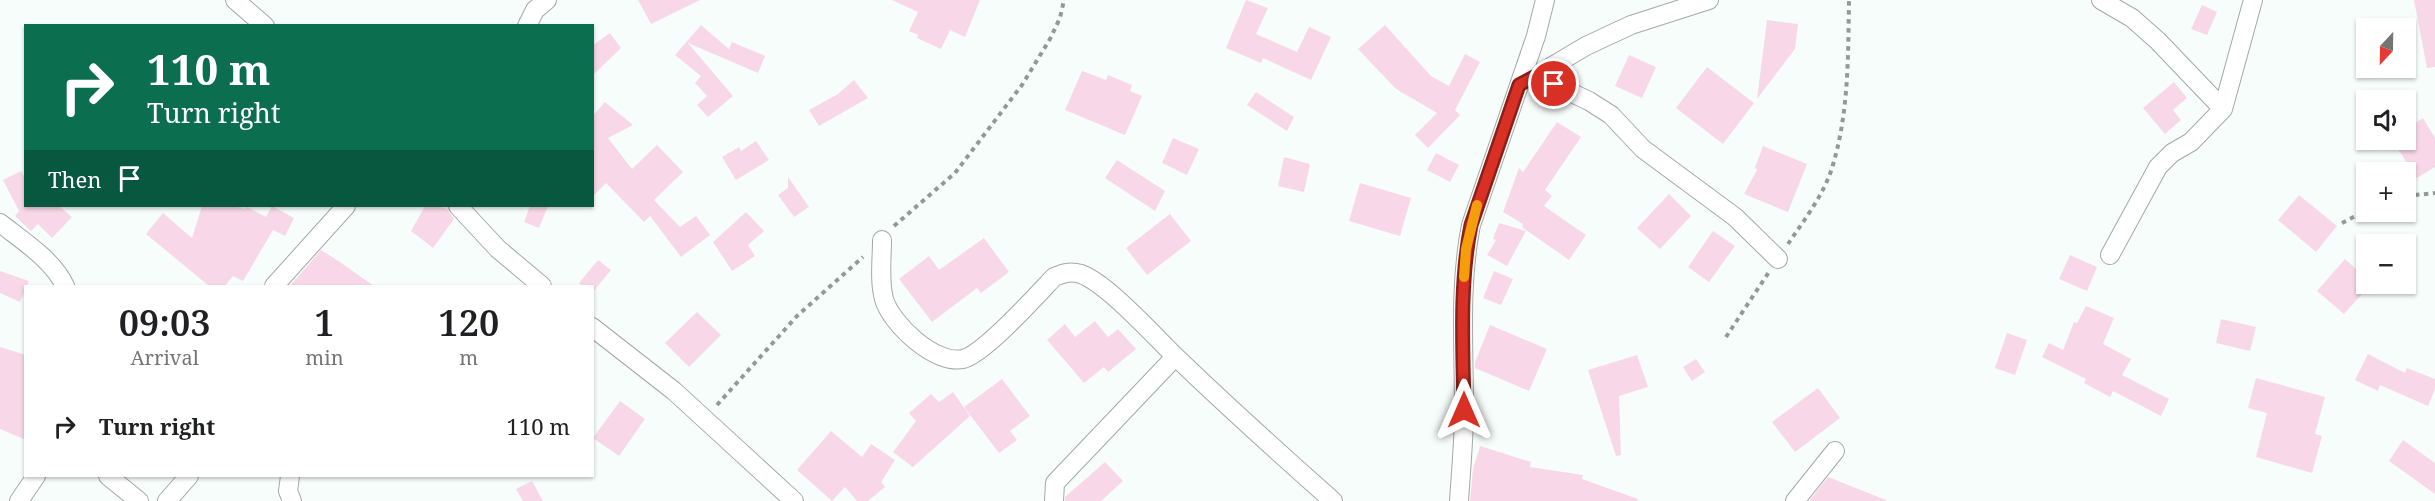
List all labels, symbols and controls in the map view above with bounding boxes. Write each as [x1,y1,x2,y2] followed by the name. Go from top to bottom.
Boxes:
[2356,18,2416,78] north arrow
[2356,18,2416,294] map controls
[147,40,271,97] text: 110 m
[48,48,126,126] icon: right
[1528,58,1579,109] pin
[1537,67,1570,100] icon: arrive
[2356,90,2416,150] button: sound
[147,94,280,131] text: Turn right
[113,162,146,195] icon: arrive
[2356,162,2416,222] button: +
[48,164,101,194] text: Then
[2356,234,2416,294] button: −
[119,298,211,347] text: 09:03
[314,298,335,347] text: 1
[438,298,499,347] text: 120
[130,344,199,371] text: Arrival
[305,344,344,371] text: min
[459,344,478,371] text: m
[1432,378,1496,442] position arrow
[48,410,81,443] icon: right
[99,411,215,441] text: Turn right
[507,411,570,441] text: 110 m

